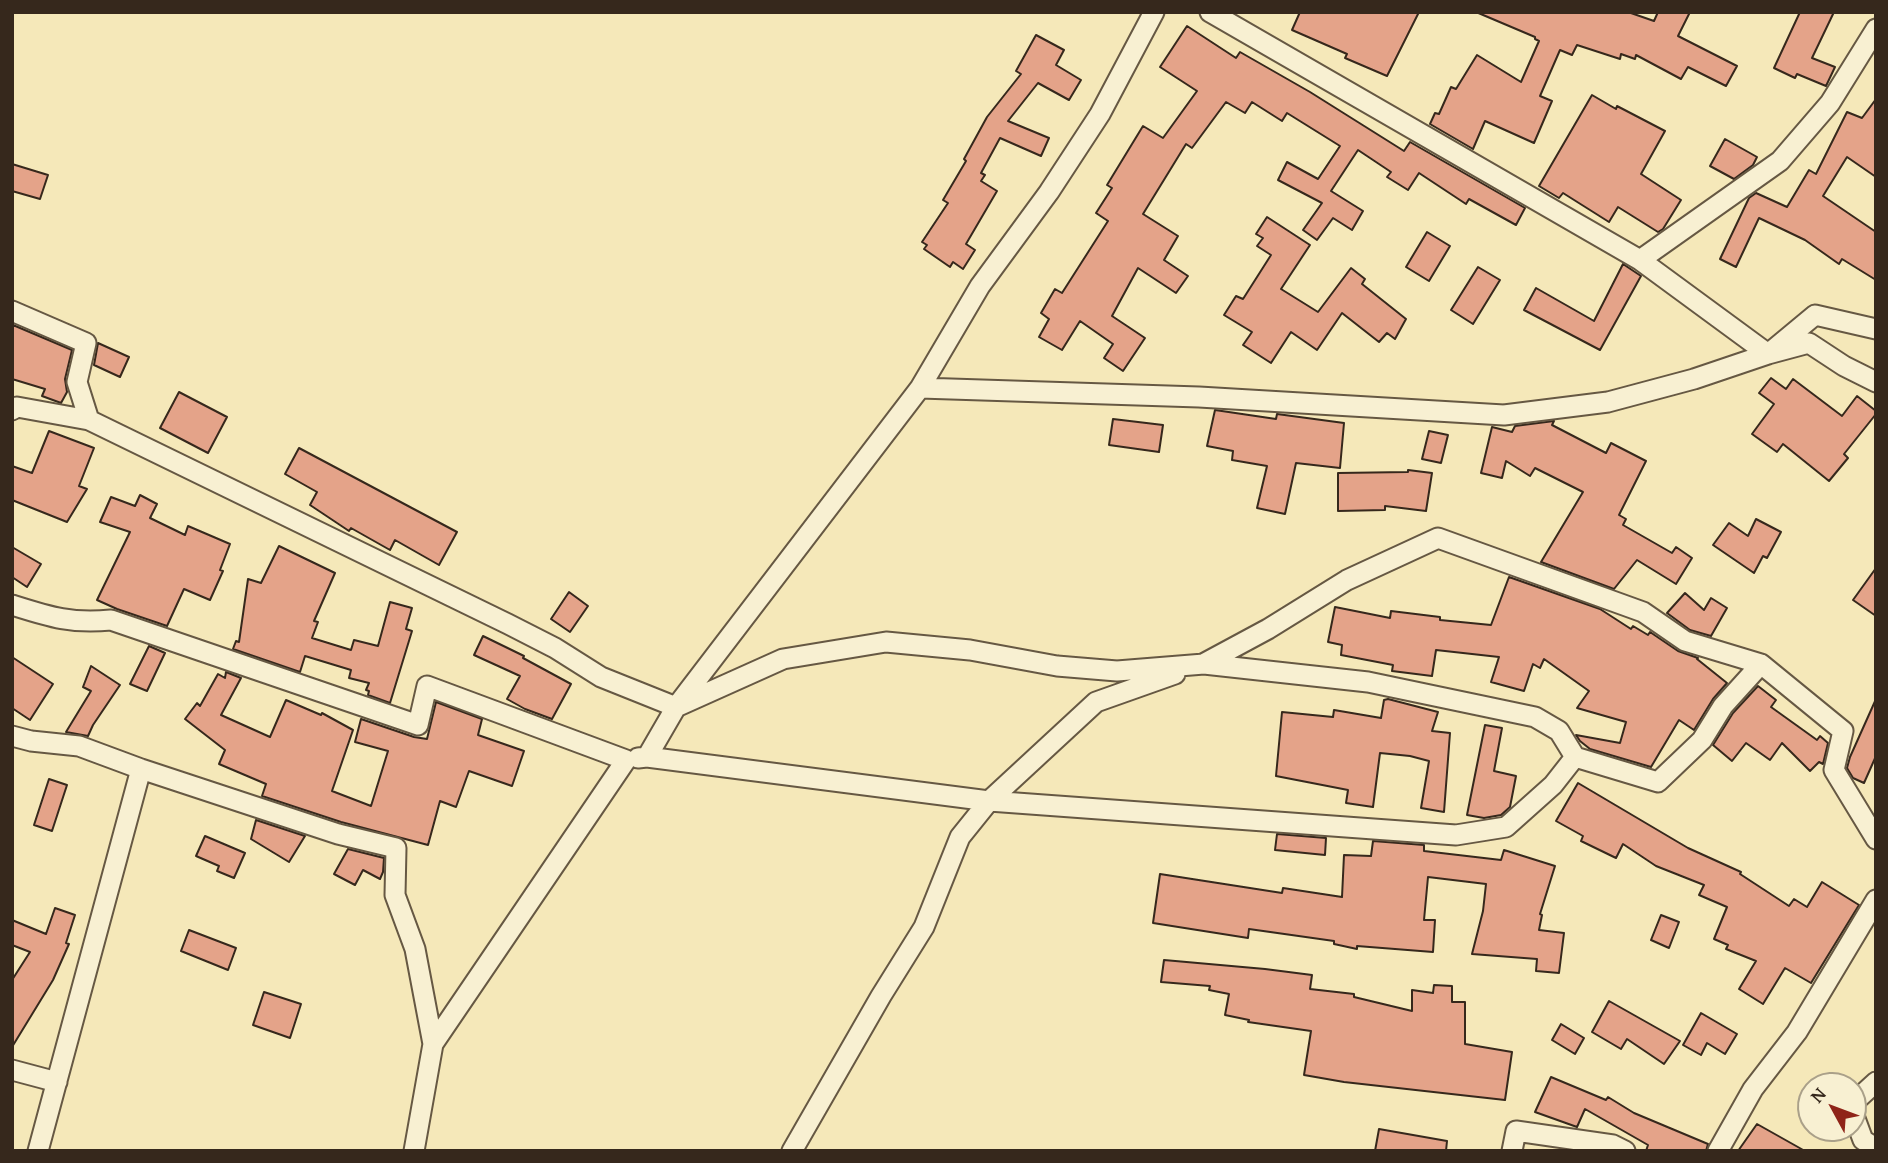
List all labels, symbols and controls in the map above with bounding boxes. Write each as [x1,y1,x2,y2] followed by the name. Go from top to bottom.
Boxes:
[1797,1072,1867,1142] north arrow
[1803,1081,1832,1109] text: N

